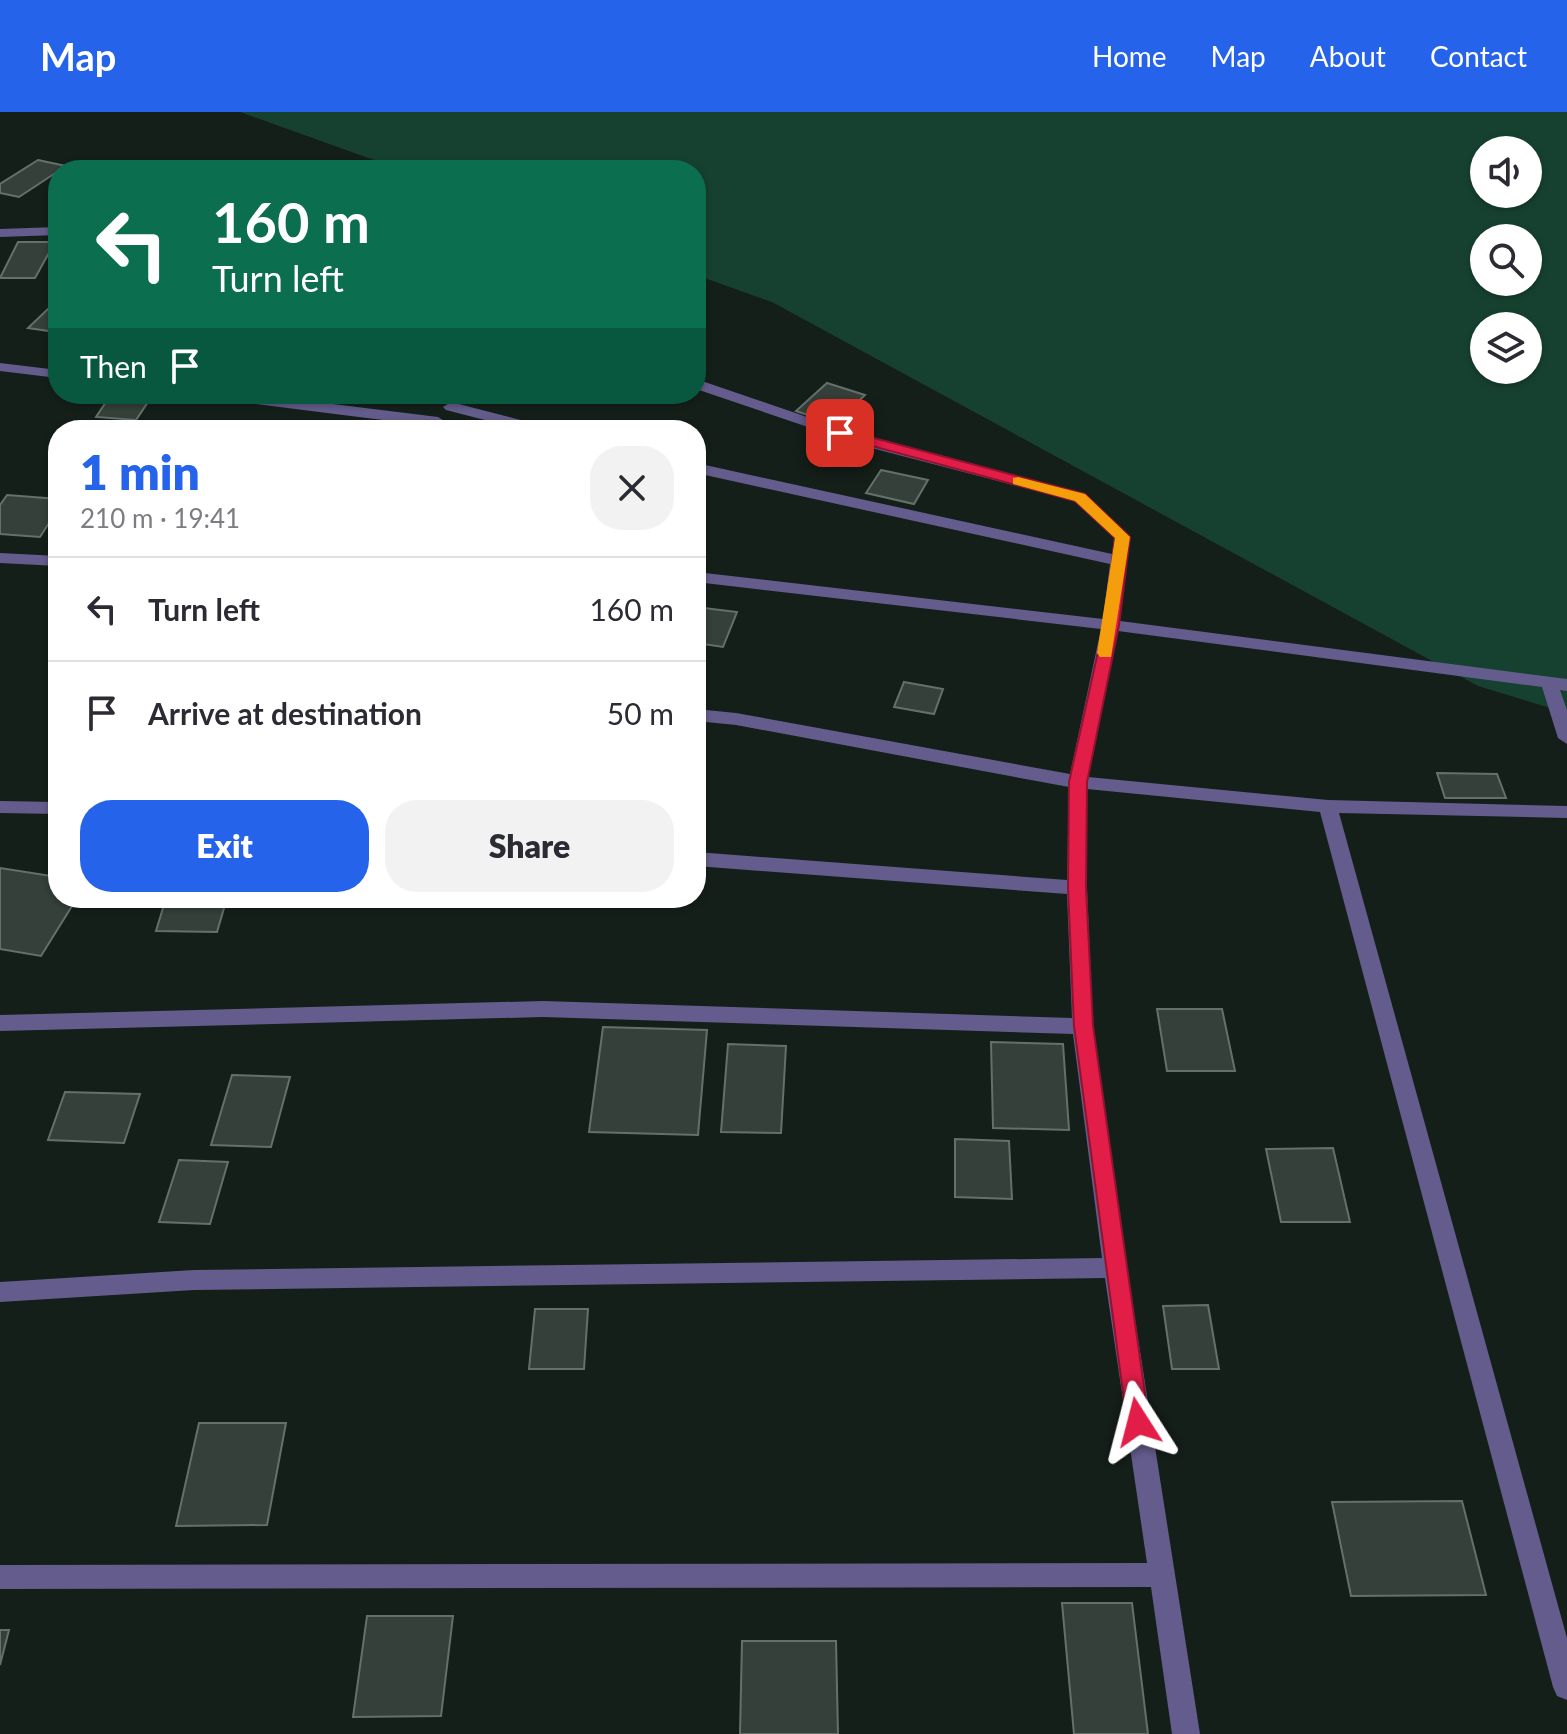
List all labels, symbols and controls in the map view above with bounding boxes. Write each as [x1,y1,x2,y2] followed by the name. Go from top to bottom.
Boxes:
[40,33,116,79] text: Map
[1092,39,1167,73] text: Home
[1211,39,1266,73] text: Map
[1310,39,1386,73] text: About
[1430,39,1527,73] text: Contact
[1470,136,1542,384] map controls
[1470,136,1542,208] button: sound
[212,188,370,255] text: 160 m
[80,192,184,296] icon: left
[1470,224,1542,296] button: search
[212,256,344,300] text: Turn left
[1470,312,1542,384] button: layers
[163,344,207,388] icon: arrive
[80,348,147,384] text: Then
[806,399,874,467] pin
[818,411,862,455] icon: arrive
[80,443,200,500] text: 1 min
[590,446,674,530] button: close
[80,502,240,534] text: 210 m · 19:41
[80,587,124,631] icon: left
[148,591,260,627] text: Turn left
[589,591,674,627] text: 160 m
[80,691,124,735] icon: arrive
[148,695,422,731] text: Arrive at destination
[607,695,674,731] text: 50 m
[80,800,369,892] button: Exit
[385,800,674,892] button: Share
[1096,1380,1180,1464] position arrow

